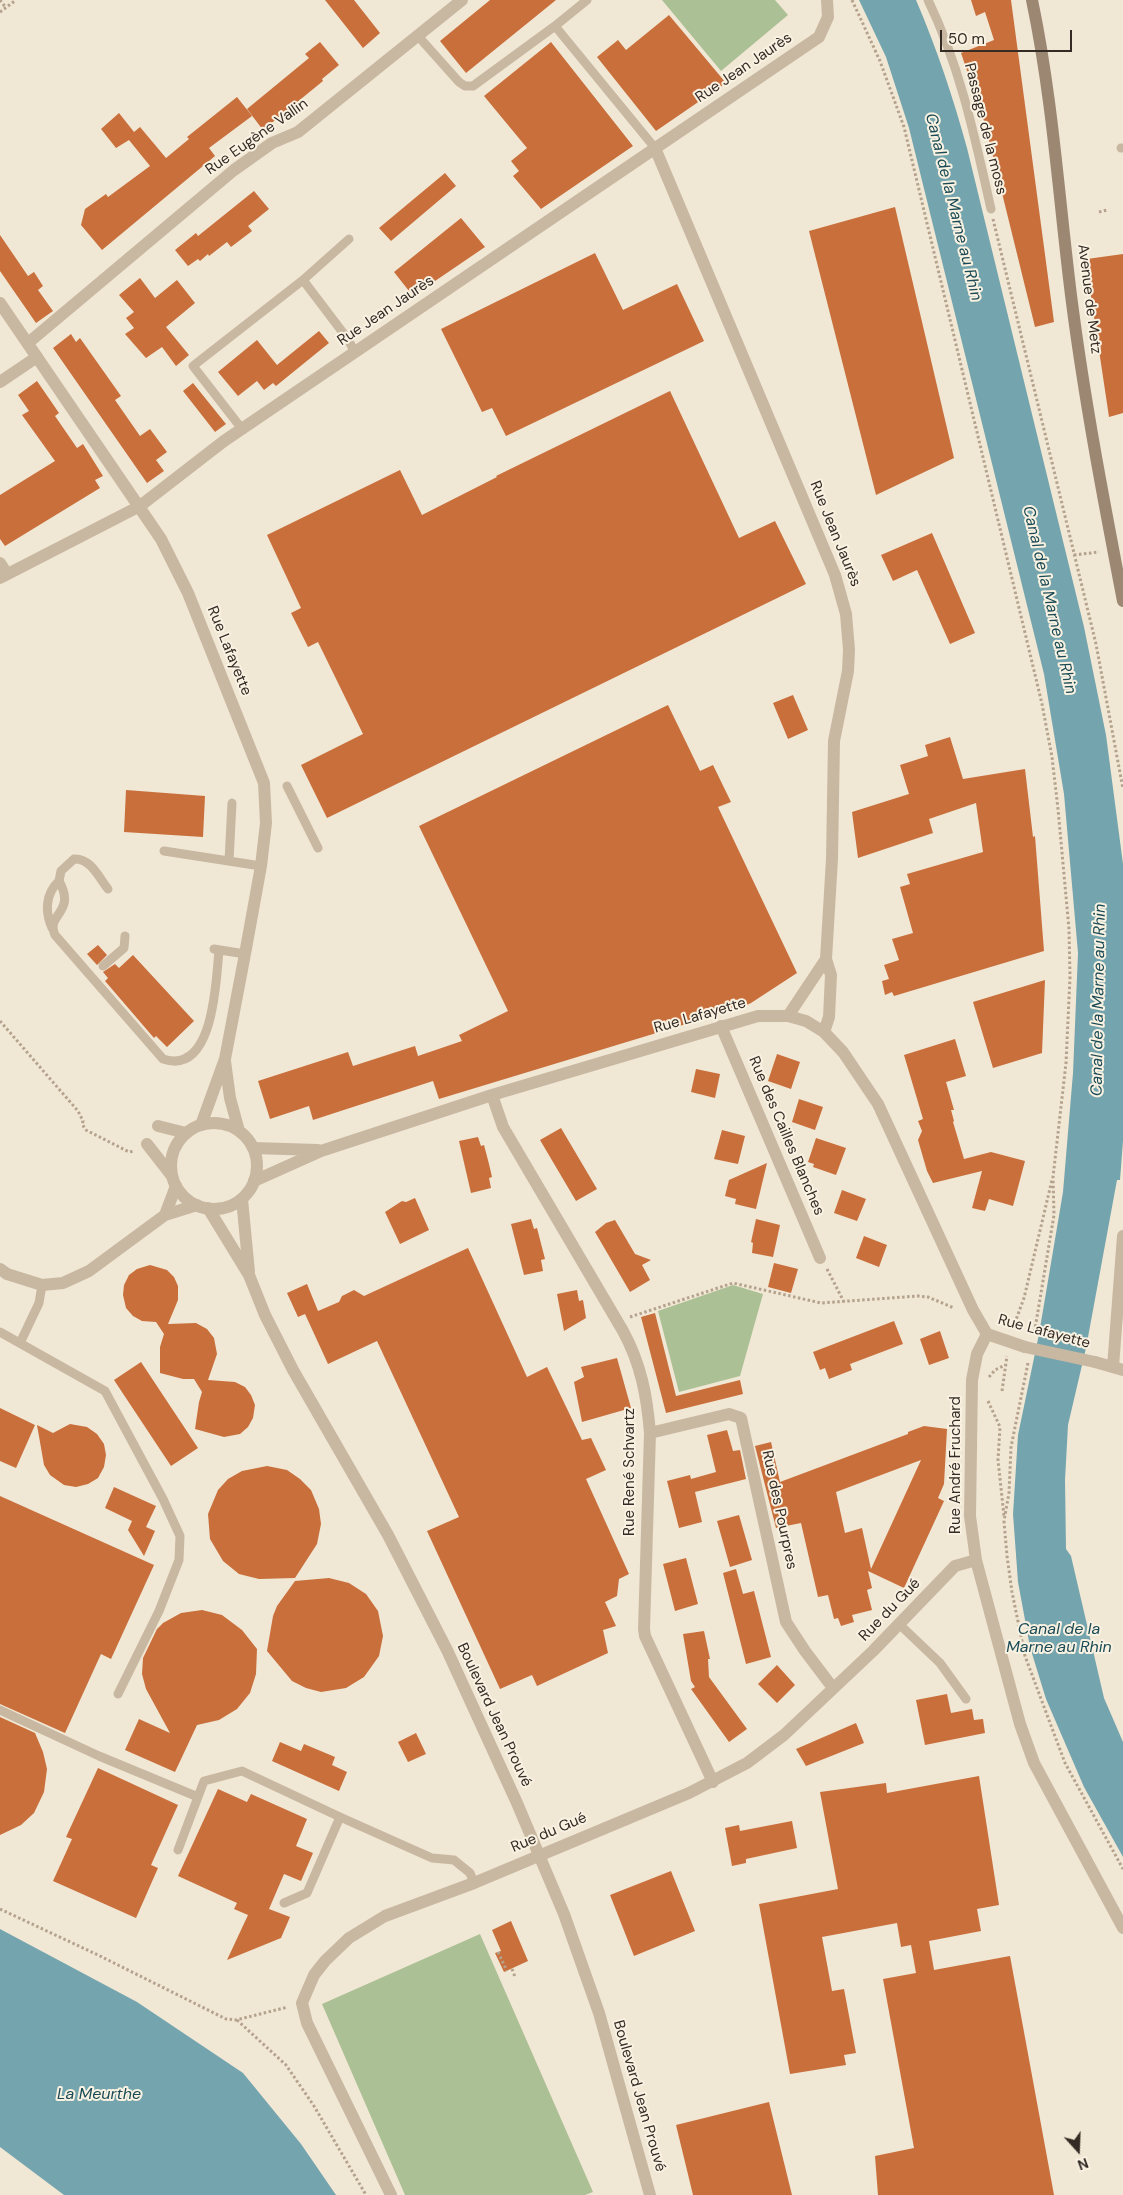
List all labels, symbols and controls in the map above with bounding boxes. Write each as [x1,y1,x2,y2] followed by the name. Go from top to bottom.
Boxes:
[943,20,1076,52] scale bar
[692,29,796,107] street label: Rue Jean Jaurès
[948,29,985,49] text: 50 m
[960,61,1010,197] street label: Passage de la moss
[202,95,312,179] street label: Rue Eugène Vallin
[920,111,986,303] water label: Canal de la Marne au Rhin
[1073,243,1105,355] street label: Avenue de Metz
[334,272,438,350] street label: Rue Jean Jaurès
[806,479,864,589] street label: Rue Jean Jaurès
[1018,504,1080,696] water label: Canal de la Marne au Rhin
[203,604,255,698] street label: Rue Lafayette
[1088,904,1110,1096] water label: Canal de la Marne au Rhin
[652,994,748,1038] street label: Rue Lafayette
[744,1054,828,1218] street label: Rue des Cailles Blanches
[996,1311,1092,1353] street label: Rue Lafayette
[947,1396,965,1534] street label: Rue André Fruchard
[621,1408,639,1536] street label: Rue René Schvartz
[758,1449,800,1571] street label: Rue des Pourpres
[856,1575,924,1645] street label: Rue du Gué
[1006,1620,1112,1658] water label: Canal de la Marne au Rhin
[453,1640,535,1790] street label: Boulevard Jean Prouvé
[508,1809,590,1857] street label: Rue du Gué
[609,2018,669,2174] street label: Boulevard Jean Prouvé
[57,2085,141,2105] water label: La Meurthe
[1053,2125,1103,2175] north arrow
[1075,2154,1091,2174] text: N

